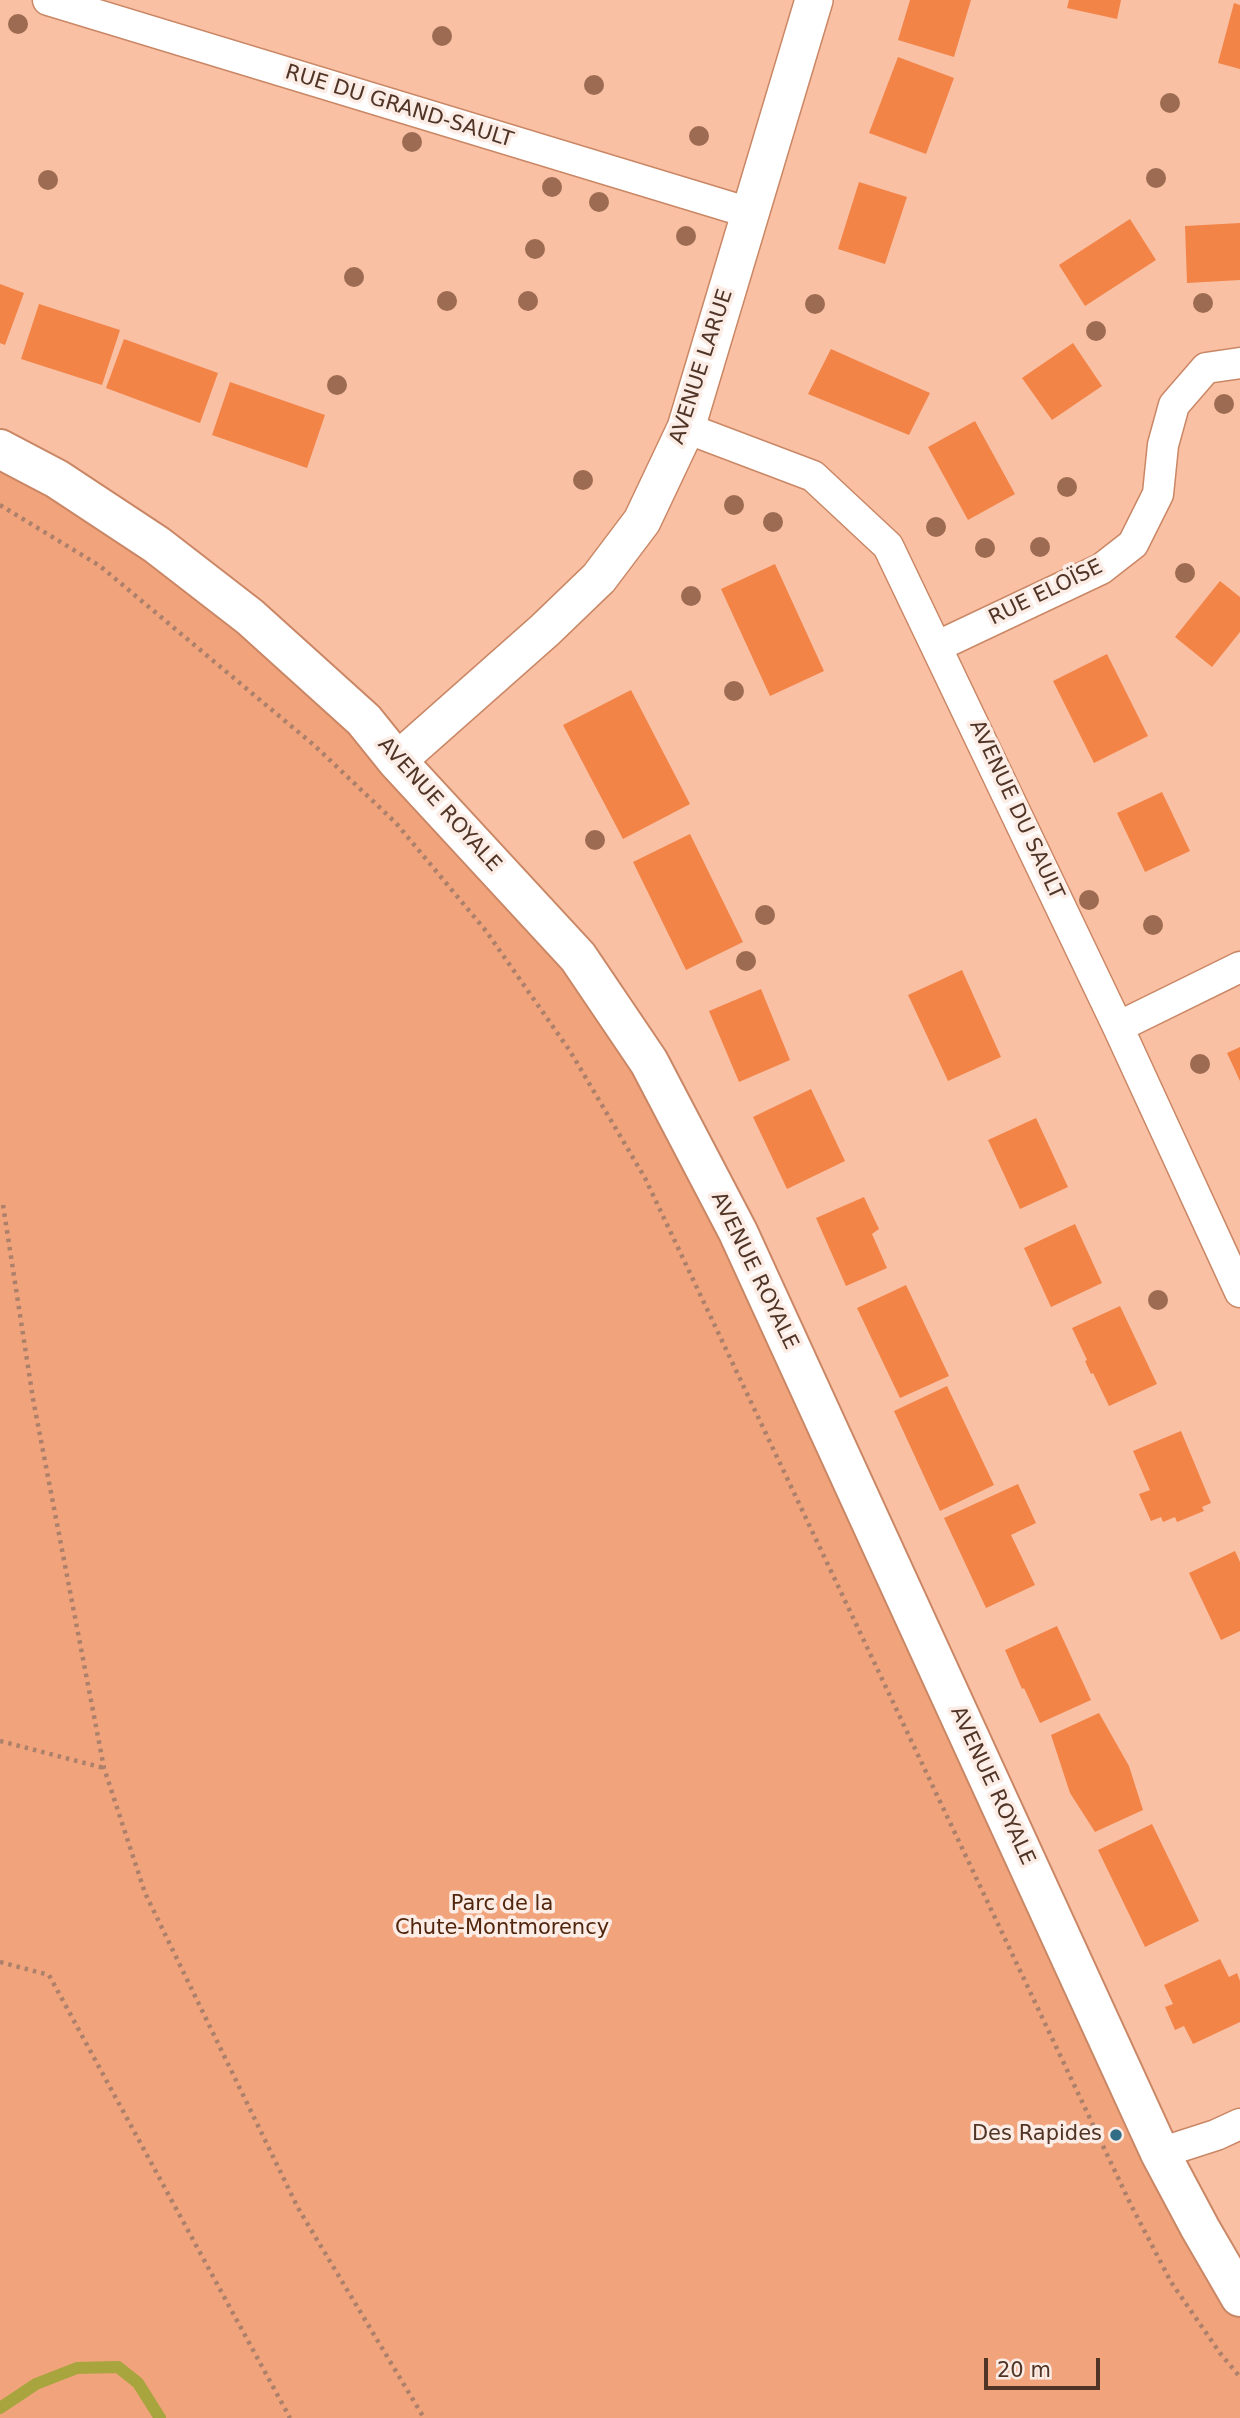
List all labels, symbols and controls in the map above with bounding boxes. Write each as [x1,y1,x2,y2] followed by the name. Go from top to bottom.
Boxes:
[282,60,516,154] street label: RUE DU GRAND-SAULT
[665,286,739,448] street label: AVENUE LARUE
[985,555,1107,631] street label: RUE ELOÏSE
[963,716,1069,904] street label: AVENUE DU SAULT
[372,733,506,877] street label: AVENUE ROYALE
[705,1188,803,1354] street label: AVENUE ROYALE
[944,1703,1040,1869] street label: AVENUE ROYALE
[395,1892,609,1942] park label: Parc de la Chute-Montmorency
[972,2122,1102,2148] place label: Des Rapides
[1108,2127,1124,2143] marker: Des Rapides
[988,2344,1104,2388] scale bar
[997,2358,1051,2382] text: 20 m

